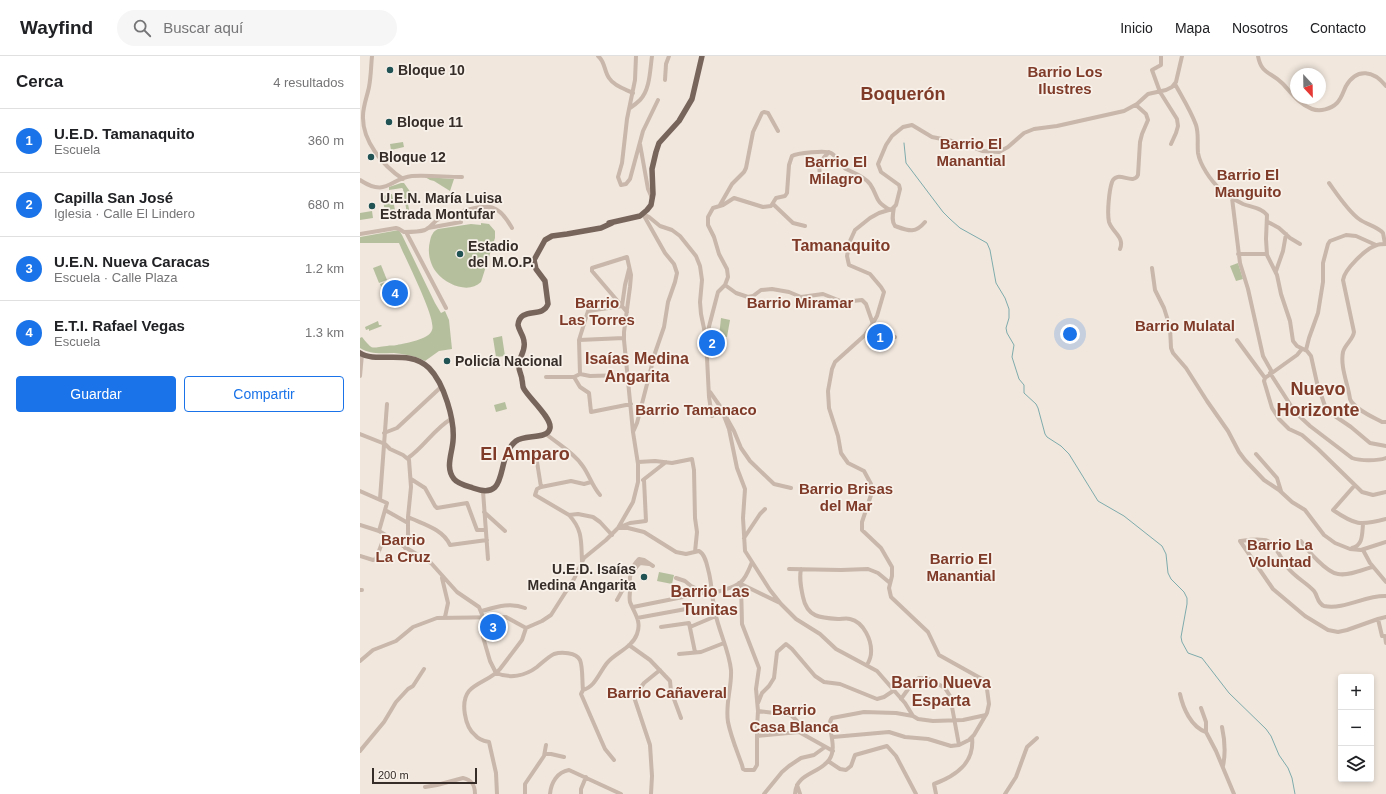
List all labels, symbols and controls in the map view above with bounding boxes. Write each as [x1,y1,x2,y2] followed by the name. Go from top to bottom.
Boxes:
[117,10,397,46] search box
[20,17,93,38] text: Wayfind
[131,17,153,39] icon: search
[163,19,243,36] text: Buscar aquí
[1120,20,1153,36] text: Inicio
[1175,20,1210,36] text: Mapa
[1232,20,1288,36] text: Nosotros
[1310,20,1366,36] text: Contacto
[398,62,465,78] place label: Bloque 10
[1027,63,1103,97] district label: Barrio Los Ilustres
[385,65,395,75] marker: Bloque 10
[1290,68,1326,104] north arrow
[16,72,63,91] text: Cerca
[273,75,344,90] text: 4 resultados
[861,84,946,104] district label: Boquerón
[397,114,463,130] place label: Bloque 11
[384,117,394,127] marker: Bloque 11
[54,125,195,142] text: U.E.D. Tamanaquito
[25,133,33,148] text: 1
[308,133,344,148] text: 360 m
[936,135,1006,169] district label: Barrio El Manantial
[54,142,100,157] text: Escuela
[379,149,446,165] place label: Bloque 12
[366,152,376,162] marker: Bloque 12
[805,153,867,187] district label: Barrio El Milagro
[1215,166,1281,200] district label: Barrio El Manguito
[54,189,173,206] text: Capilla San José
[380,190,502,222] place label: U.E.N. María Luisa Estrada Montufar
[25,197,33,212] text: 2
[308,197,344,212] text: 680 m
[367,201,377,211] marker: U.E.N. María Luisa Estrada Montufar
[54,206,195,221] text: Iglesia · Calle El Lindero
[792,237,890,254] district label: Tamanaquito
[468,238,534,270] place label: Estadio del M.O.P.
[455,249,465,259] marker: Estadio del M.O.P.
[54,253,210,270] text: U.E.N. Nueva Caracas
[25,261,33,276] text: 3
[305,261,344,276] text: 1.2 km
[54,270,178,285] text: Escuela · Calle Plaza
[382,278,408,308] pin: 4
[559,294,635,328] district label: Barrio Las Torres
[747,294,854,311] district label: Barrio Miramar
[54,317,185,334] text: E.T.I. Rafael Vegas
[1135,317,1235,334] district label: Barrio Mulatal
[867,322,893,352] pin: 1
[1060,324,1080,344] your location
[25,325,33,340] text: 4
[305,325,344,340] text: 1.3 km
[699,328,725,358] pin: 2
[54,334,100,349] text: Escuela
[585,350,689,385] district label: Isaías Medina Angarita
[455,353,562,369] place label: Policía Nacional
[442,356,452,366] marker: Policía Nacional
[16,376,176,412] button: Guardar
[184,376,344,412] button: Compartir
[1277,379,1360,420] district label: Nuevo Horizonte
[635,401,757,418] district label: Barrio Tamanaco
[480,444,570,464] district label: El Amparo
[799,480,893,514] district label: Barrio Brisas del Mar
[375,531,431,565] district label: Barrio La Cruz
[1247,536,1314,570] district label: Barrio La Voluntad
[926,550,996,584] district label: Barrio El Manantial
[528,561,636,593] place label: U.E.D. Isaías Medina Angarita
[639,572,649,582] marker: U.E.D. Isaías Medina Angarita
[670,583,750,618] district label: Barrio Las Tunitas
[480,612,506,642] pin: 3
[891,674,991,709] district label: Barrio Nueva Esparta
[1338,674,1374,782] map controls
[1338,674,1374,710] button: +
[607,684,727,701] district label: Barrio Cañaveral
[749,701,839,735] district label: Barrio Casa Blanca
[1338,710,1374,746] button: −
[1338,746,1374,782] button: layers
[372,766,477,785] scale bar
[378,769,409,781] text: 200 m

